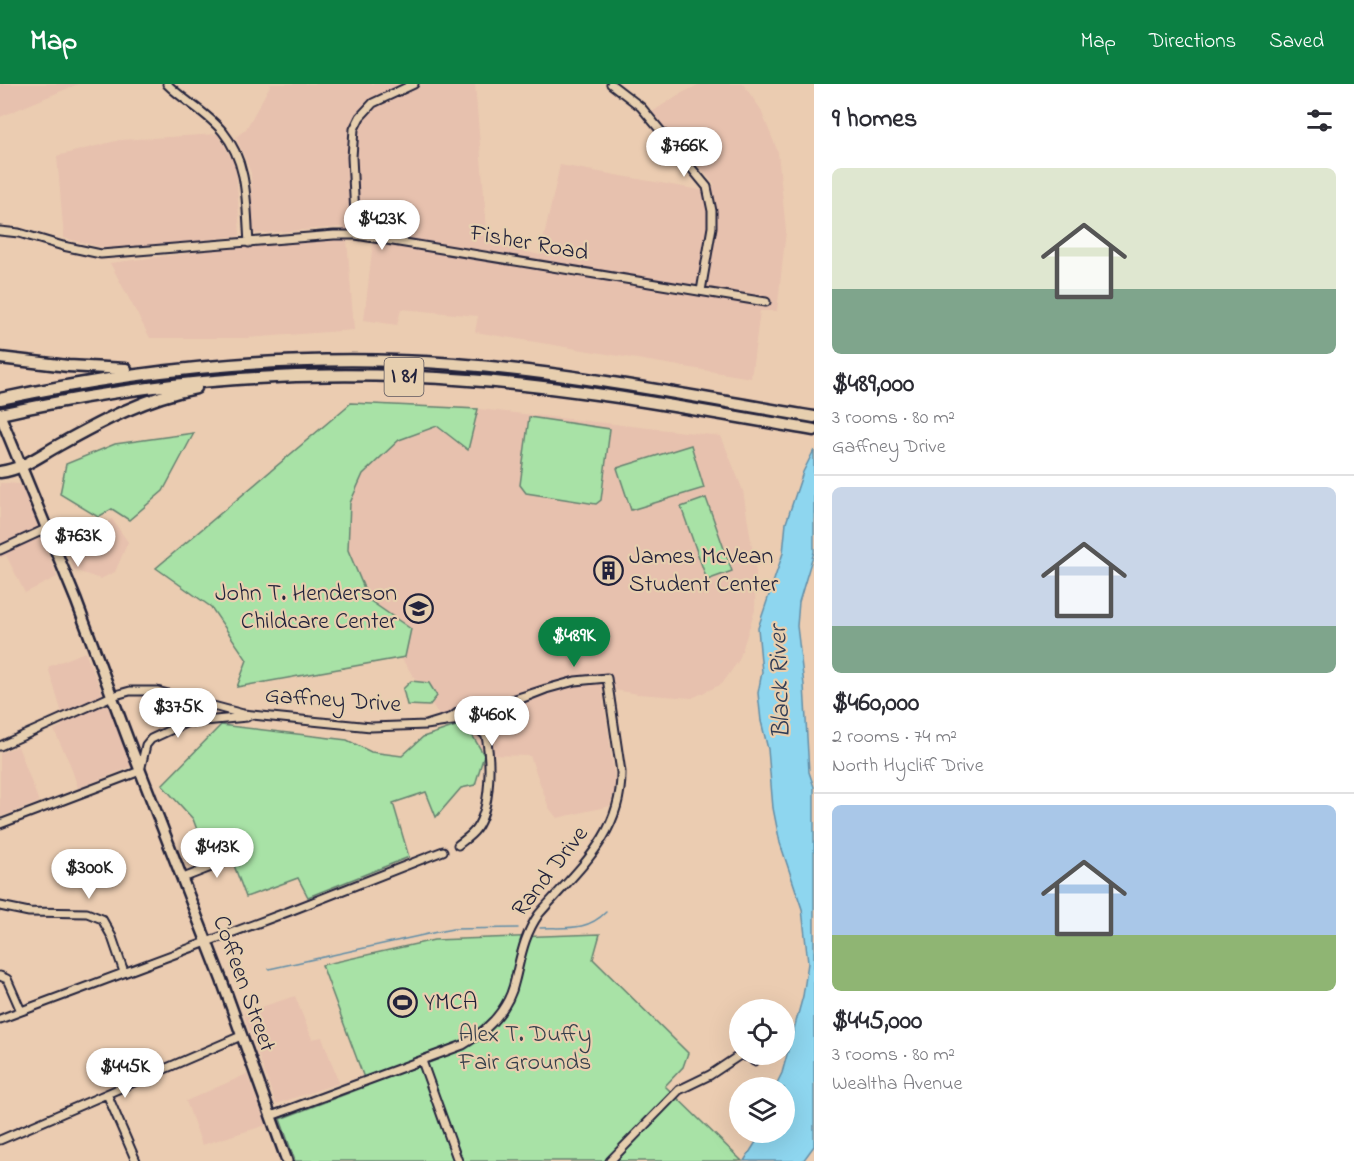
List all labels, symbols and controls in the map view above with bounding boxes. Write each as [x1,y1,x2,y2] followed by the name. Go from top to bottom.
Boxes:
[30,22,77,63] text: Map
[1080,27,1116,57] text: Map
[1149,27,1236,57] text: Directions
[1269,27,1324,57] text: Saved
[832,101,917,139] text: 9 homes
[1303,104,1336,137] icon: filters
[642,127,726,178] pin: $766K
[660,132,708,161] text: $766K
[340,200,424,251] pin: $423K
[358,205,406,234] text: $423K
[1030,207,1138,315] icon: home
[466,216,592,272] street label: Fisher Road
[384,358,424,396] road number: I 81
[832,366,914,404] text: $489,000
[832,404,955,433] text: 3 rooms · 80 m²
[832,433,946,462] text: Gaffney Drive
[36,517,120,568] pin: $763K
[54,522,102,551] text: $763K
[1030,526,1138,634] icon: home
[629,540,779,603] place label: James McVean Student Center
[592,555,624,587] building icon: James McVean Student Center
[215,577,398,640] place label: John T. Henderson Childcare Center
[402,592,434,624] school or university icon: John T. Henderson Childcare Center
[532,617,616,668] pin: $489K
[552,622,596,651] text: $489K
[760,622,802,739] water label: Black River
[264,679,403,724] street label: Gaffney Drive
[832,685,919,723] text: $460,000
[136,688,220,739] pin: $375K
[153,693,203,722] text: $375K
[450,696,534,747] pin: $460K
[468,701,516,730] text: $460K
[832,723,957,752] text: 2 rooms · 74 m²
[832,752,984,781] text: North Hycliff Drive
[504,819,598,925] street label: Rand Drive
[175,828,259,879] pin: $413K
[195,833,239,862] text: $413K
[1030,844,1138,952] icon: home
[47,849,131,900] pin: $300K
[65,854,113,883] text: $300K
[202,911,284,1057] street label: Coffeen Street
[424,986,478,1021] place label: YMCA
[387,987,419,1019] sports icon: YMCA
[729,999,795,1143] map controls
[729,999,795,1065] button: locate
[832,1003,922,1041] text: $445,000
[458,1018,591,1081] park label: Alex T. Duffy Fair Grounds
[832,1041,955,1070] text: 3 rooms · 80 m²
[83,1048,167,1099] pin: $445K
[100,1053,150,1082] text: $445K
[832,1070,962,1099] text: Wealtha Avenue
[729,1077,795,1143] button: layers

